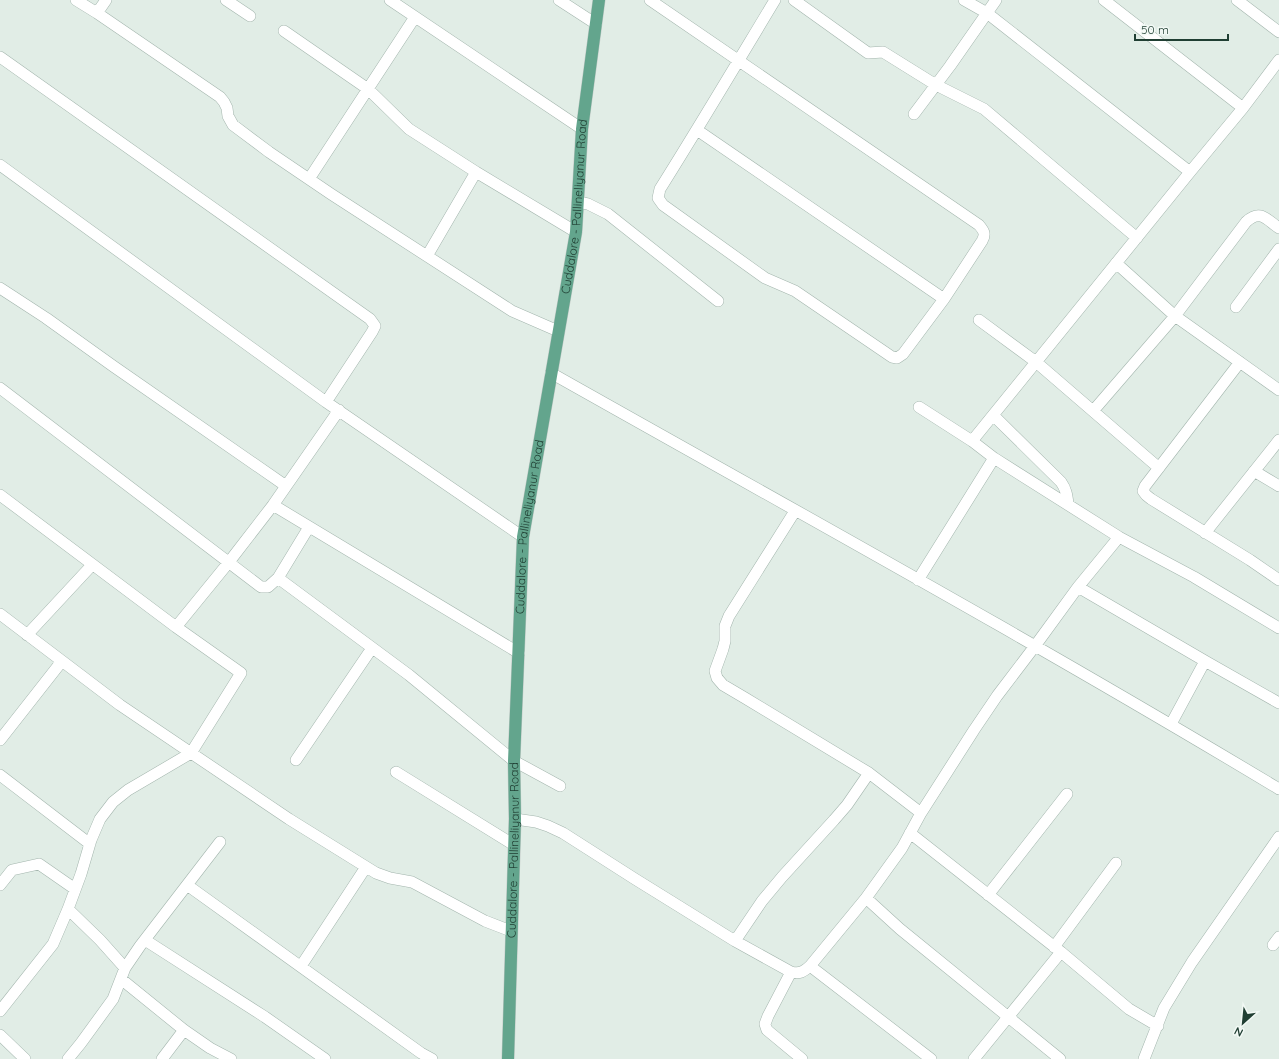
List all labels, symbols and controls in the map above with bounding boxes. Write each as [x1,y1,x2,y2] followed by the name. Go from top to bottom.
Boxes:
[1135,16,1228,42] scale bar
[1141,22,1169,37] text: 50 m
[557,118,590,295] street label: Cuddalore - Pallineliyanur Road
[512,438,547,614] street label: Cuddalore - Pallineliyanur Road
[504,762,522,938] street label: Cuddalore - Pallineliyanur Road
[1223,1003,1263,1043] north arrow
[1232,1024,1245,1040] text: N

